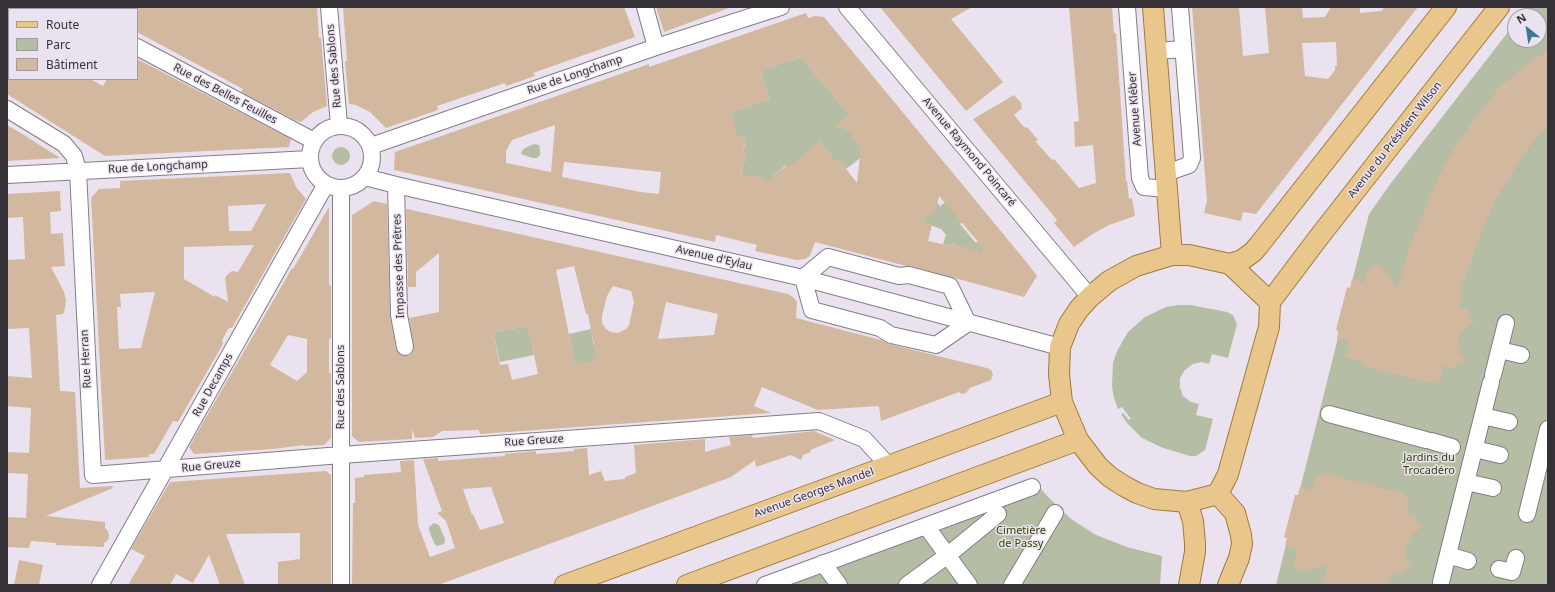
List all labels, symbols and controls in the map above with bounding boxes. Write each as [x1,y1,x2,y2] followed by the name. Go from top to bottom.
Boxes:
[8,8,138,80] legend
[1507,8,1547,48] north arrow
[1514,9,1529,27] text: N
[46,16,79,33] text: Route
[324,23,344,109] street label: Rue des Sablons
[46,36,70,53] text: Parc
[526,53,624,97] street label: Rue de Longchamp
[46,56,98,73] text: Bâtiment
[171,61,279,127] street label: Rue des Belles Feuilles
[1126,71,1144,147] street label: Avenue Kléber
[1345,79,1445,201] street label: Avenue du Président Wilson
[919,95,1019,209] street label: Avenue Raymond Poincaré
[108,158,208,176] street label: Rue de Longchamp
[391,214,407,318] street label: Impasse des Prêtres
[674,243,754,273] street label: Avenue d'Eylau
[78,329,94,389] street label: Rue Herran
[334,345,348,429] street label: Rue des Sablons
[190,351,236,419] street label: Rue Decamps
[504,432,564,450] street label: Rue Greuze
[1403,451,1455,477] park label: Jardins du Trocadéro
[181,457,241,475] street label: Rue Greuze
[752,465,876,521] street label: Avenue Georges Mandel
[996,524,1046,550] park label: Cimetière de Passy

